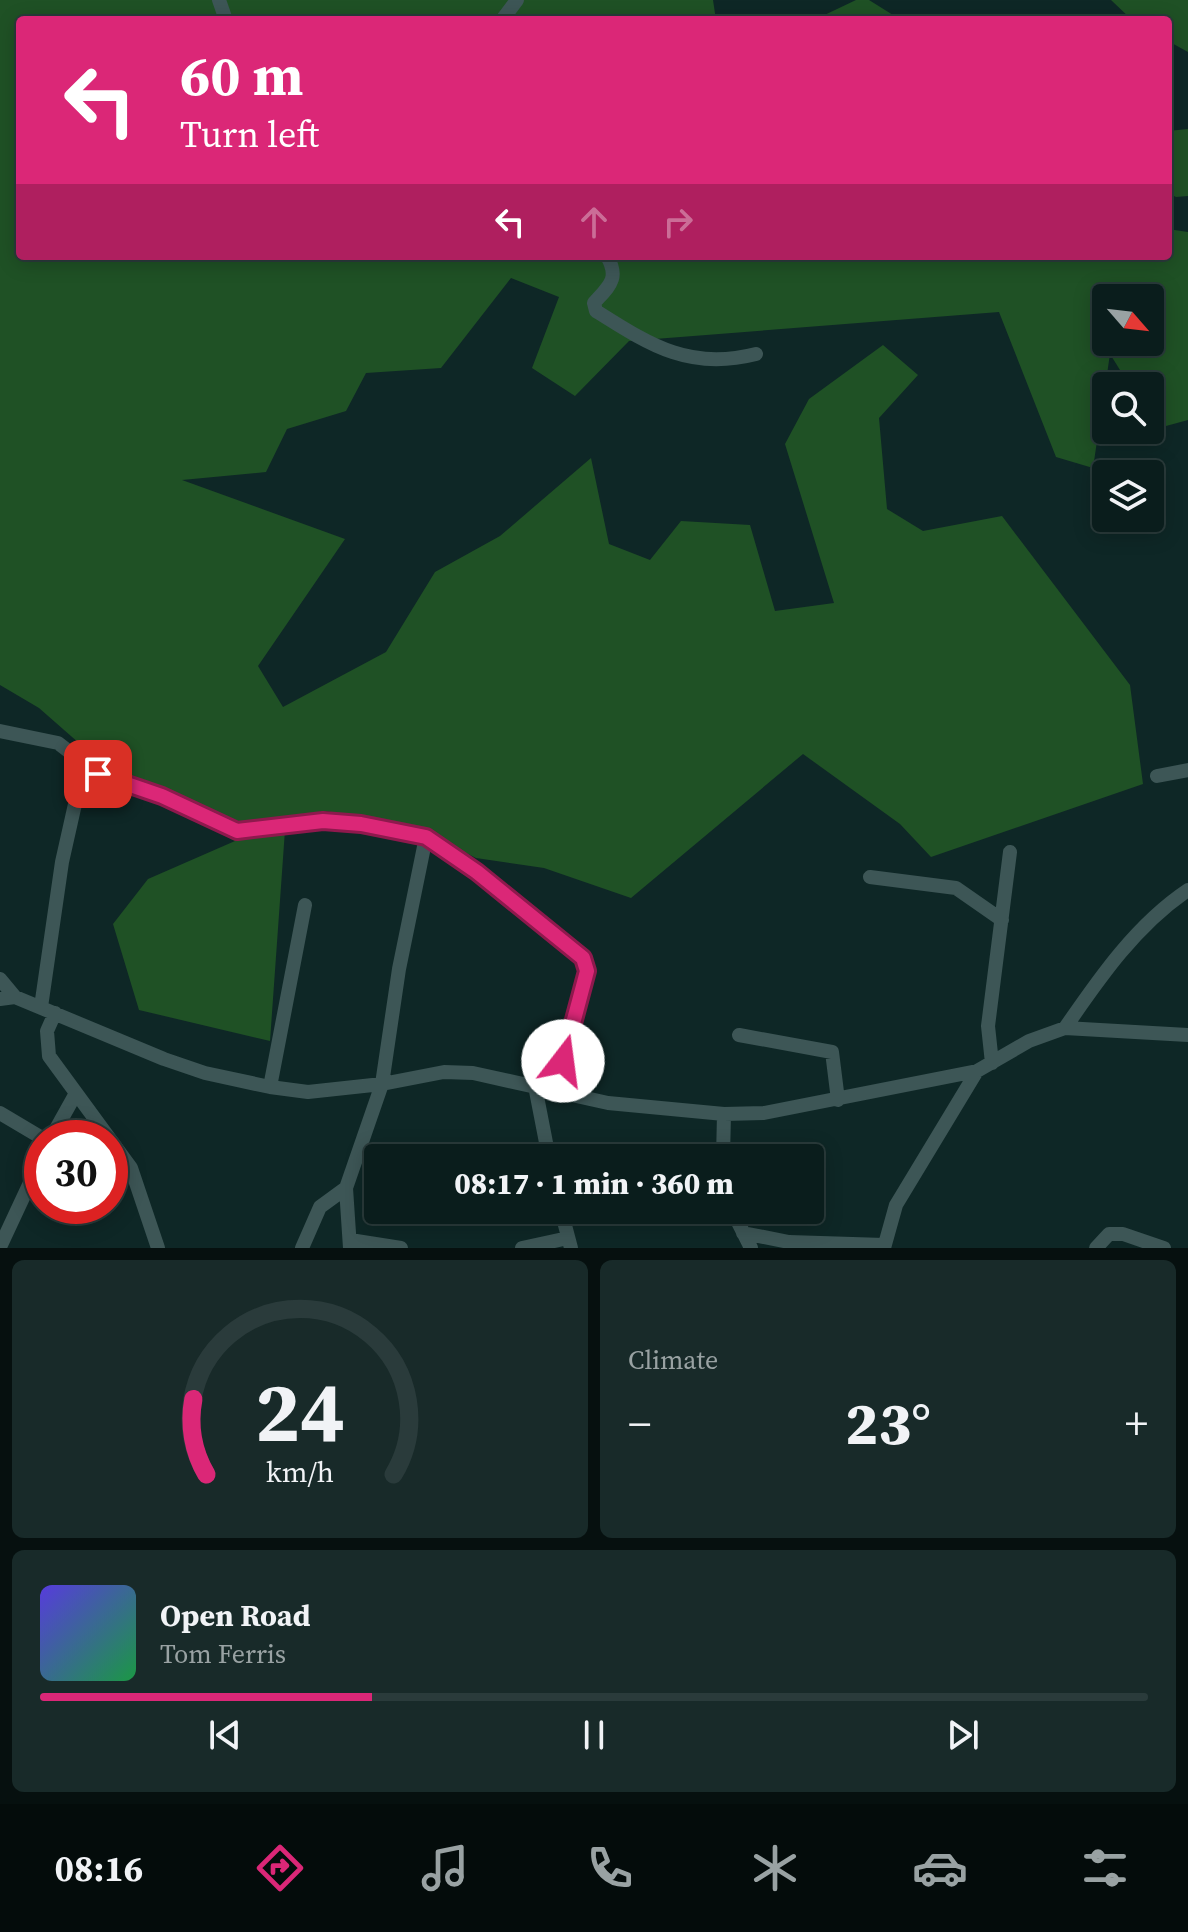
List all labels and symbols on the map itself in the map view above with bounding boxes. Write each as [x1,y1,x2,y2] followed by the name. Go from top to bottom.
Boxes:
[1092,284,1164,356] north arrow
[64,740,132,808] pin
[521,1019,605,1103] position arrow
[24,1120,128,1224] speed limit sign: 30

